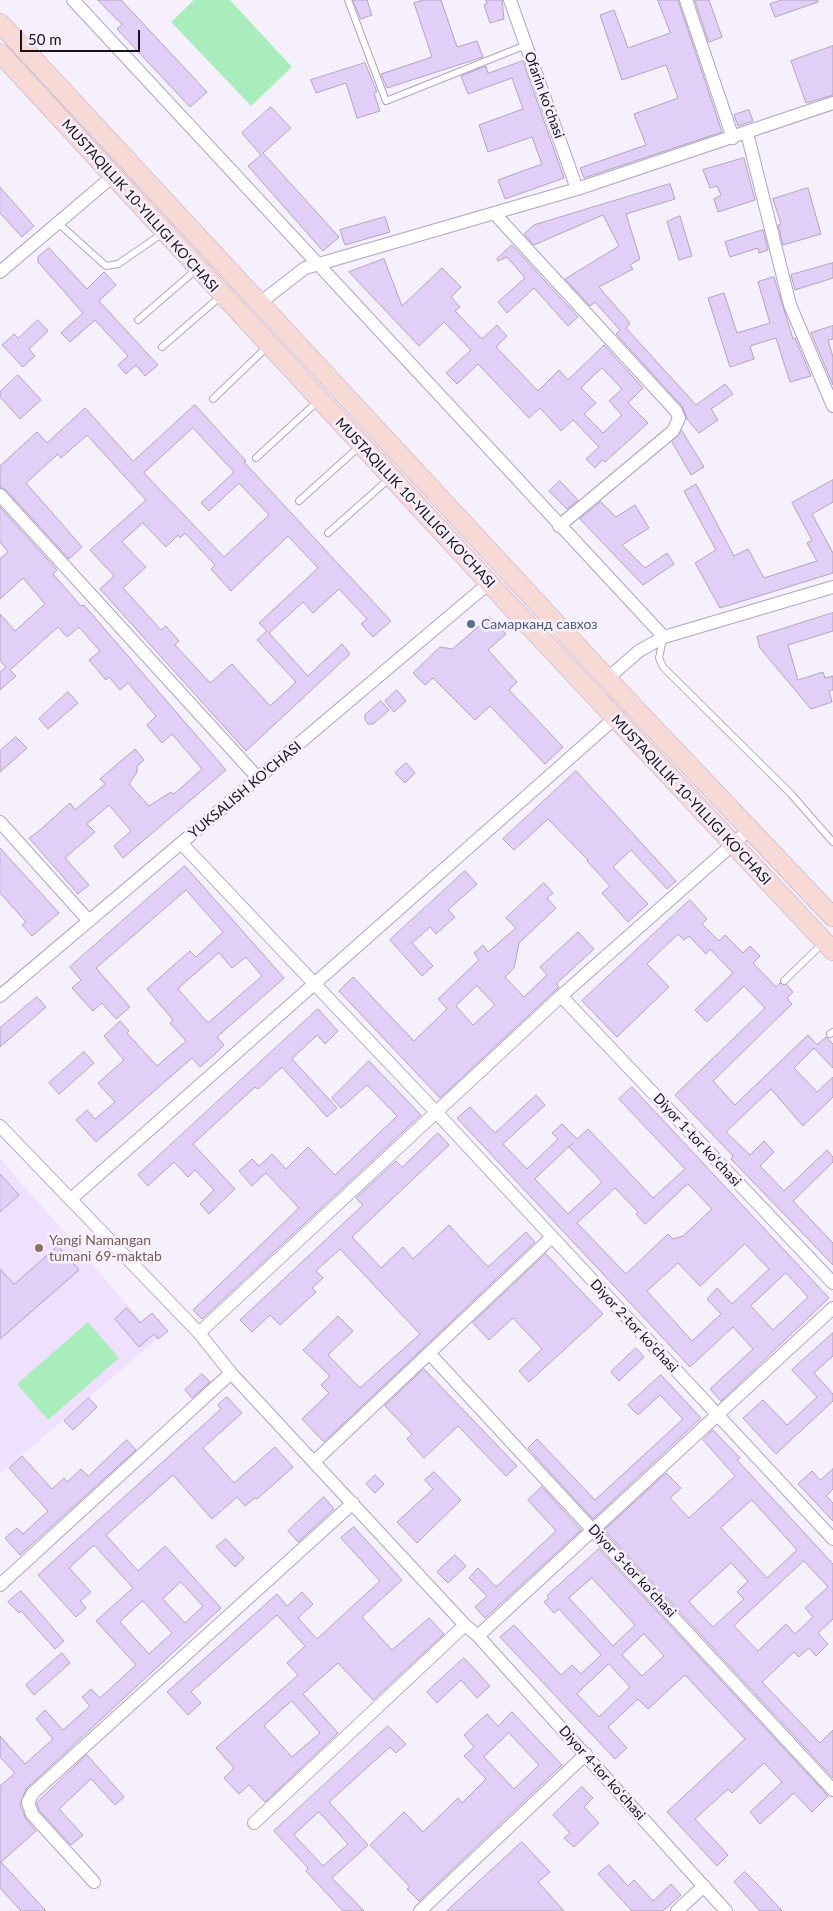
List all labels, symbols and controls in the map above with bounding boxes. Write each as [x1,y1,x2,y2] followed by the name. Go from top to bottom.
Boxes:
[22,20,142,52] scale bar
[28,30,62,48] text: 50 m
[520,49,568,141] street label: Ofarin koʻchasi
[58,116,222,296] street label: MUSTAQILLIK 10-YILLIGI KO'CHASI
[332,414,498,592] street label: MUSTAQILLIK 10-YILLIGI KO'CHASI
[481,616,597,632] place label: Самарканд савхоз
[465,618,477,630] marker: Самарканд савхоз
[608,711,774,889] street label: MUSTAQILLIK 10-YILLIGI KO'CHASI
[185,738,305,842] street label: YUKSALISH KO'CHASI
[650,1090,744,1190] street label: Diyor 1-tor koʻchasi
[49,1232,162,1264] place label: Yangi Namangan tumani 69-maktab
[33,1242,45,1254] marker: Yangi Namangan tumani 69-maktab
[587,1276,681,1376] street label: Diyor 2-tor koʻchasi
[585,1521,679,1621] street label: Diyor 3-tor koʻchasi
[555,1722,649,1824] street label: Diyor 4-tor koʻchasi

